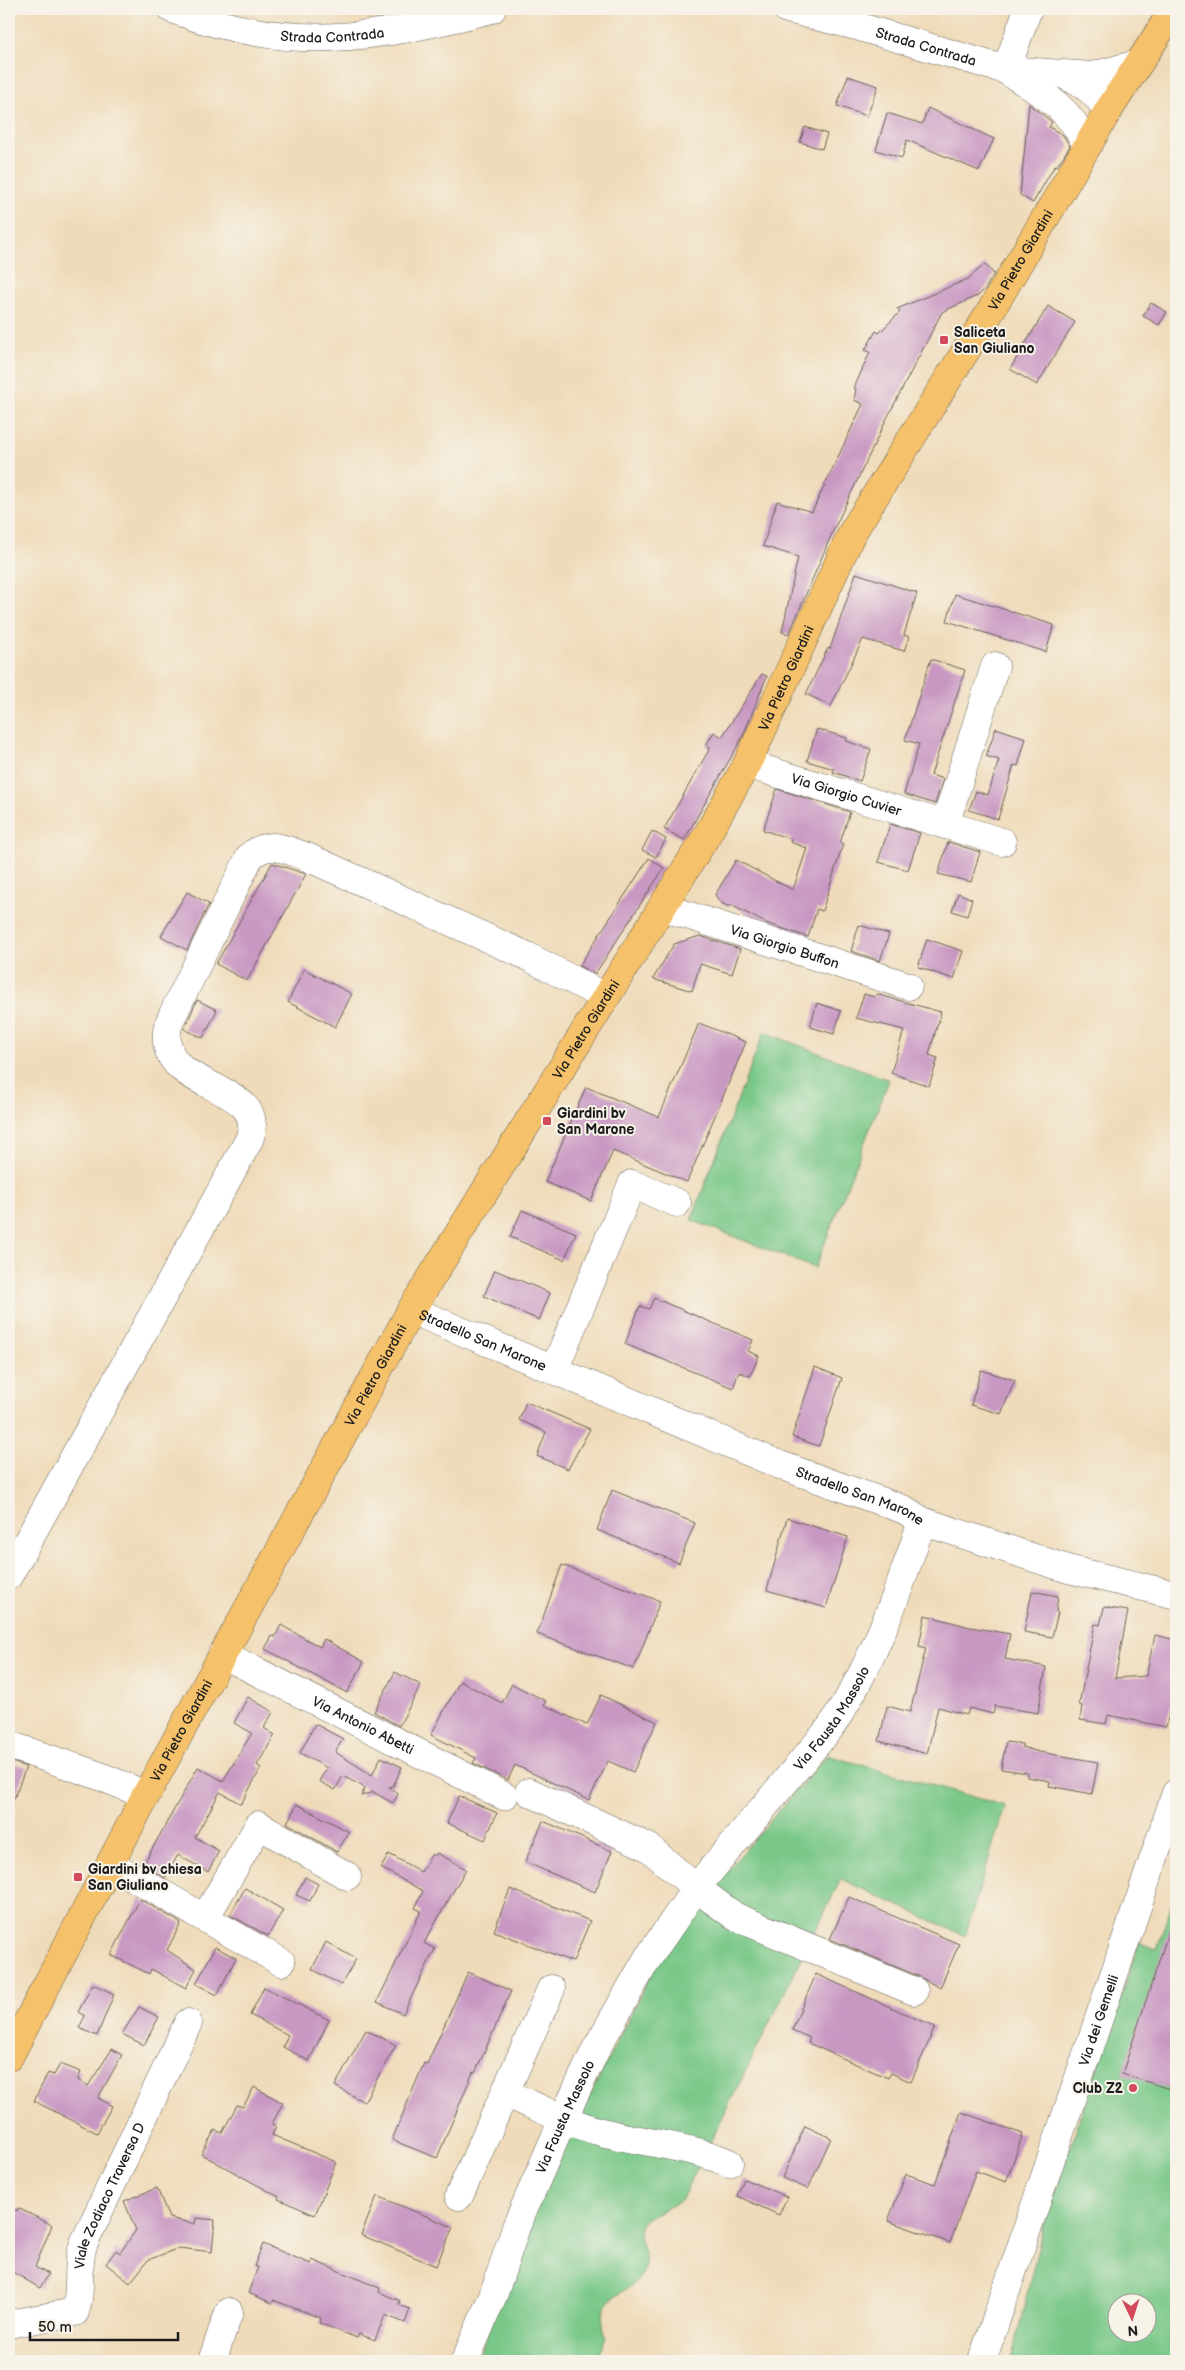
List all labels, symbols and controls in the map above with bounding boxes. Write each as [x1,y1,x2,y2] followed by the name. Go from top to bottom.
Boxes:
[280,24,385,46] street label: Strada Contrada
[874,24,978,70] street label: Strada Contrada
[985,207,1057,314] street label: Via Pietro Giardini
[954,324,1034,357] place label: Saliceta San Giuliano
[938,334,950,346] marker: Saliceta San Giuliano
[755,623,818,734] street label: Via Pietro Giardini
[789,770,904,820] street label: Via Giorgio Cuvier
[728,921,841,972] street label: Via Giorgio Buffon
[549,977,624,1082] street label: Via Pietro Giardini
[557,1105,634,1138] place label: Giardini bv San Marone
[541,1115,553,1127] marker: Giardini bv San Marone
[416,1306,549,1375] street label: Stradello San Marone
[341,1321,411,1430] street label: Via Pietro Giardini
[793,1463,927,1529] street label: Stradello San Marone
[790,1664,873,1774] street label: Via Fausta Massolo
[147,1677,216,1785] street label: Via Pietro Giardini
[309,1693,417,1758] street label: Via Antonio Abetti
[88,1861,202,1894] place label: Giardini bv chiesa San Giuliano
[72,1871,84,1883] marker: Giardini bv chiesa San Giuliano
[1075,1973,1122,2068] street label: Via dei Gemelli
[532,2058,598,2176] street label: Via Fausta Massolo
[1073,2080,1124,2097] place label: Club Z2
[1127,2082,1139,2094] marker: Club Z2
[71,2120,149,2270] street label: Viale Zodiaco Traversa D
[1108,2292,1158,2342] north arrow
[30,2310,178,2342] scale bar
[38,2318,72,2337] text: 50 m
[1127,2322,1139,2339] text: N

